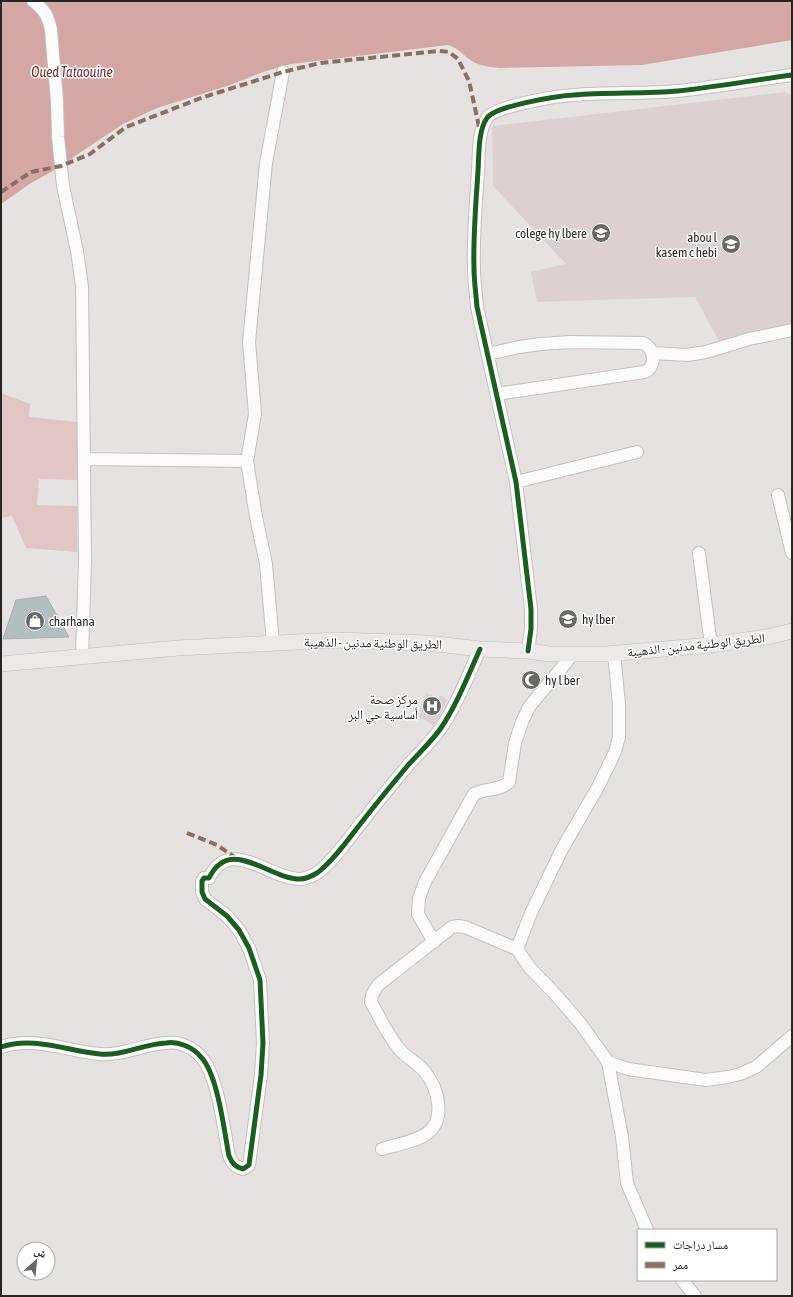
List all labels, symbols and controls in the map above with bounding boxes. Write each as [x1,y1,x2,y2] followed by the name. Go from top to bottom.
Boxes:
[31,64,113,80] water label: Oued Tataouine
[590,222,612,244] school or university icon: colege hy lbere
[515,226,587,241] place label: colege hy lbere
[656,230,718,260] place label: abou l kasem c hebi
[720,233,742,255] school or university icon: abou l kasem c hebi
[557,608,579,630] school or university icon: hy lber
[24,610,46,632] shop icon: charhana
[582,612,615,627] place label: hy lber
[49,614,95,629] place label: charhana
[626,630,766,661] street label: الطريق الوطنية مدنين - الذهيبة
[304,634,442,653] street label: الطريق الوطنية مدنين - الذهيبة
[520,669,542,691] mosque icon: hy l ber
[545,673,580,688] place label: hy l ber
[347,692,418,725] place label: مركز صحة أساسية حي البر
[421,695,443,717] hospital icon: مركز صحة أساسية حي البر
[637,1229,777,1281] legend
[673,1238,728,1252] text: مسار دراجات
[16,1241,56,1281] north arrow
[32,1244,49,1262] text: ش
[672,1258,688,1272] text: ممر

